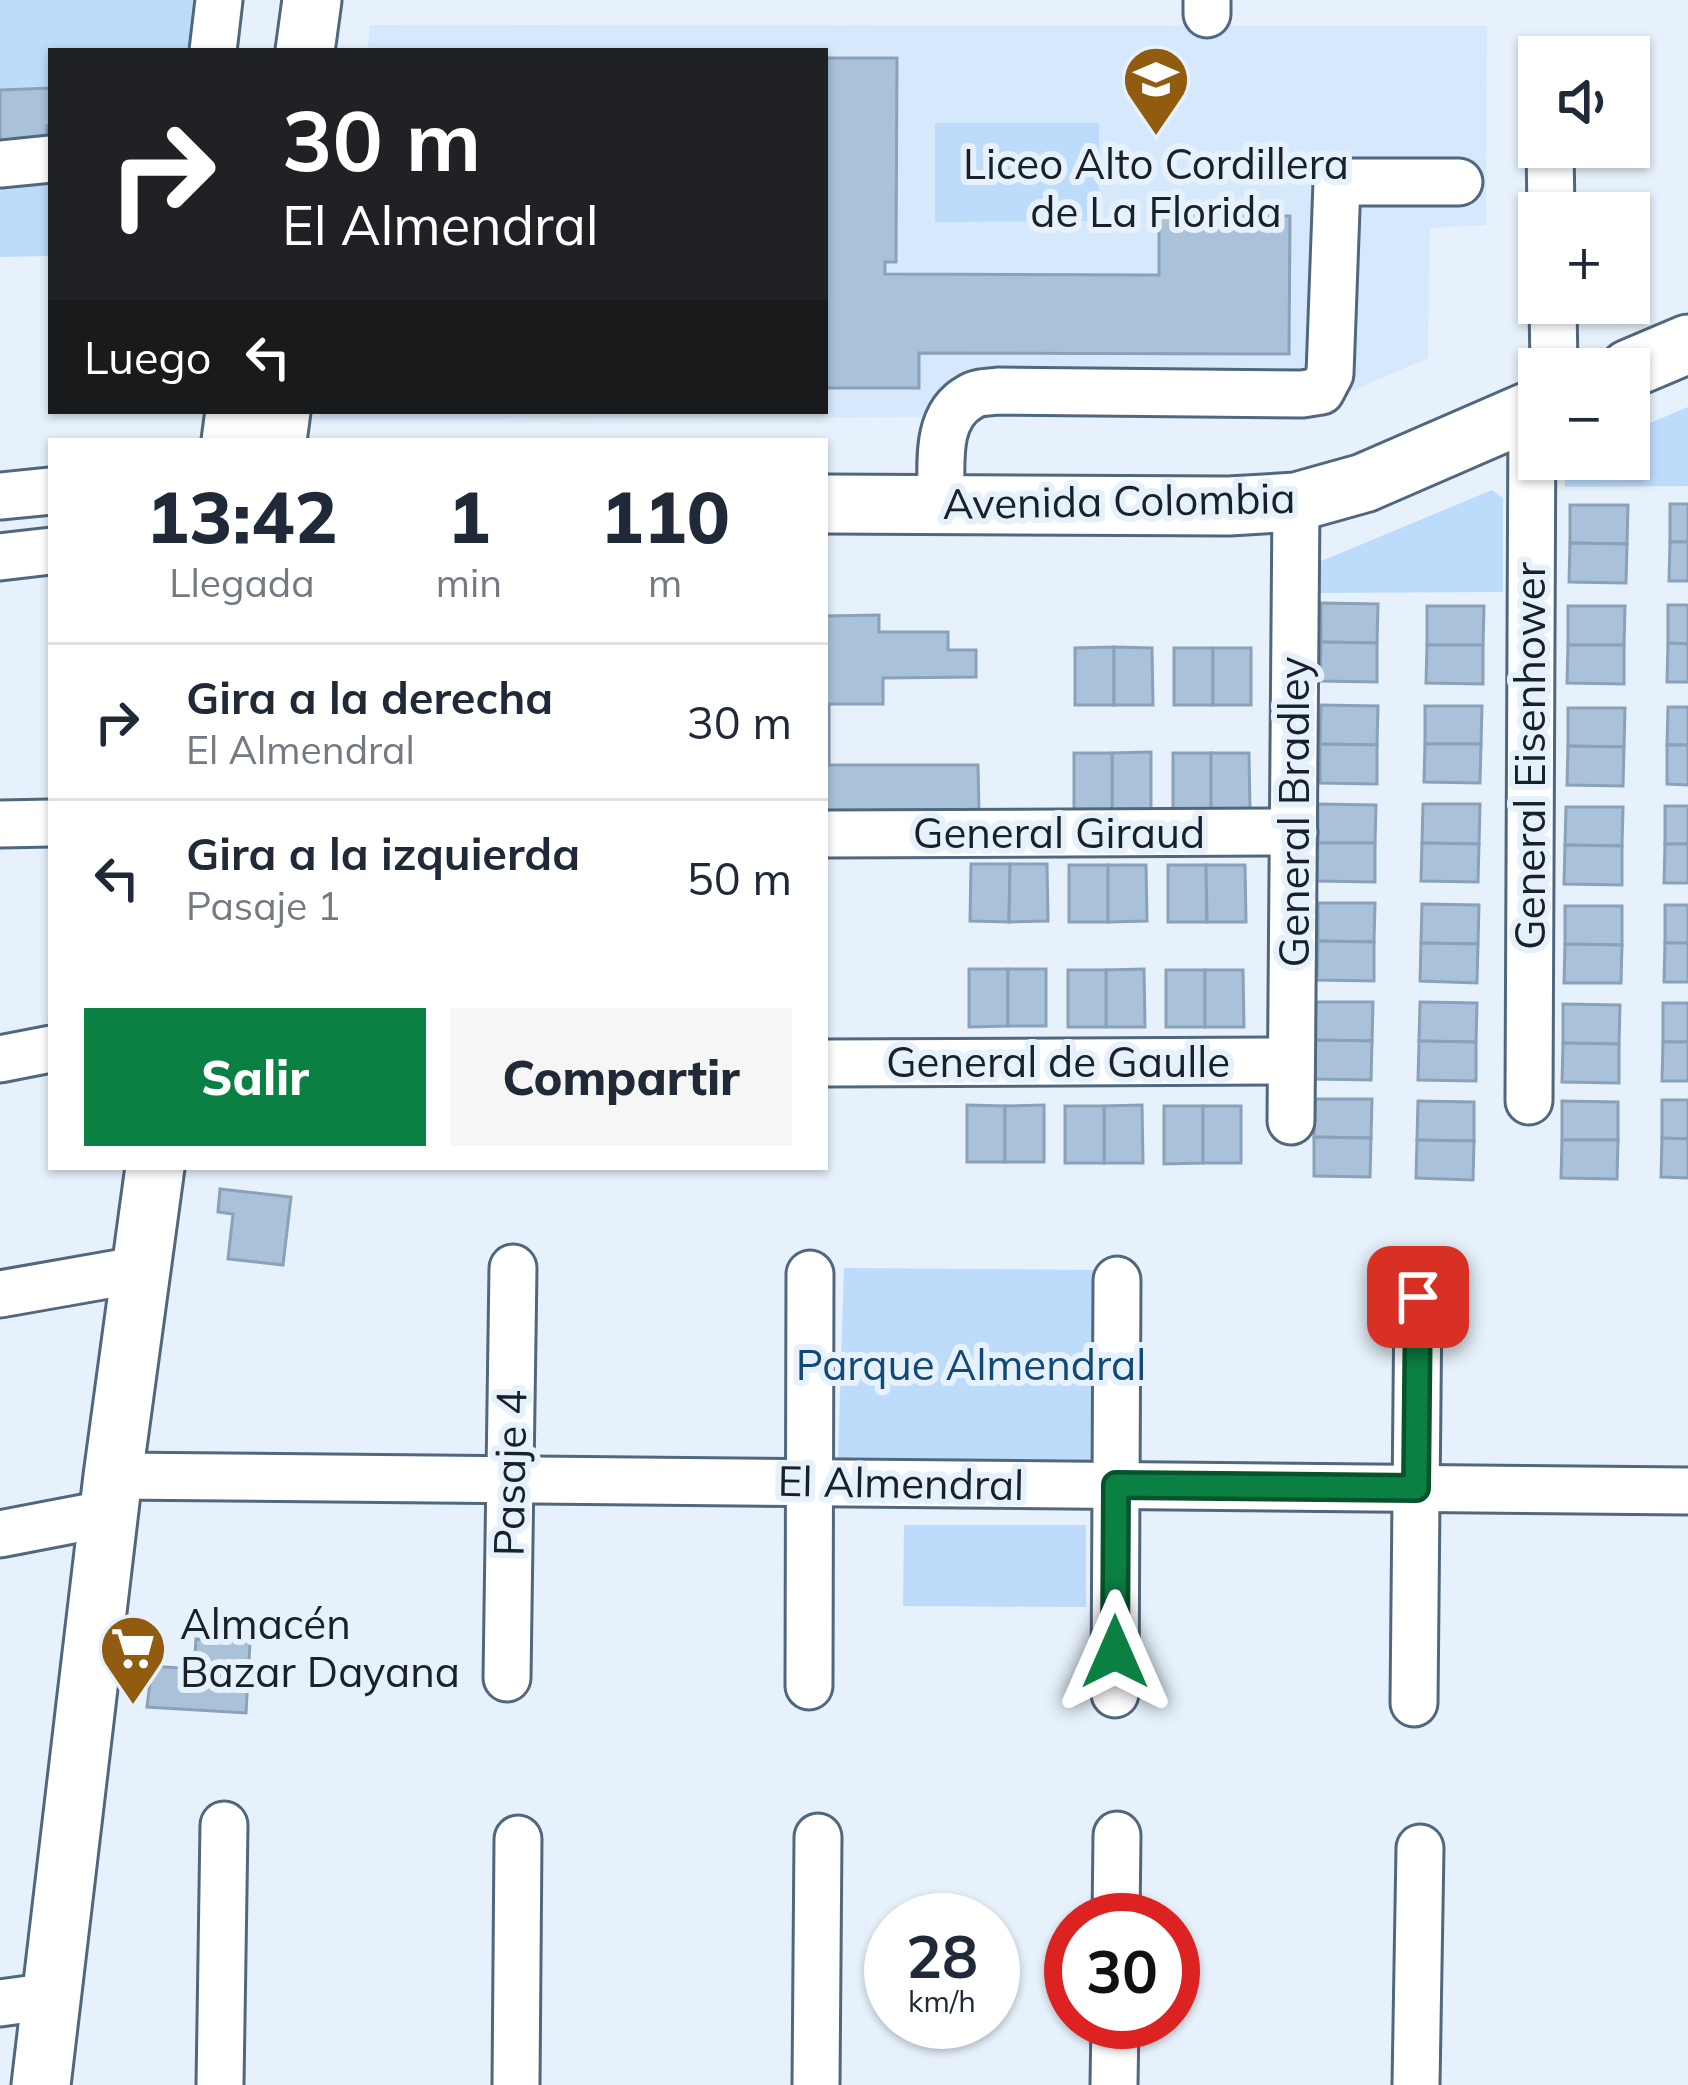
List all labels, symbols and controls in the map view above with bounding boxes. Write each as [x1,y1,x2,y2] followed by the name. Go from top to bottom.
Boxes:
[1518,36,1650,480] map controls
[1518,36,1650,168] button: sound
[1121,44,1191,138] school or university icon: Liceo Alto Cordillera de La Florida
[282,87,481,192] text: 30 m
[84,96,240,252] icon: right
[963,137,1349,238] place label: Liceo Alto Cordillera de La Florida
[282,191,599,259] text: El Almendral
[1518,192,1650,324] button: +
[235,324,301,390] icon: left
[84,329,211,385] text: Luego
[1518,348,1650,480] button: −
[146,471,338,561] text: 13:42
[447,471,491,561] text: 1
[600,471,730,561] text: 110
[942,471,1296,530] street label: Avenida Colombia
[169,558,315,607] text: Llegada
[436,558,502,607] text: min
[648,558,682,607] text: m
[1503,561,1556,950] street label: General Eisenhower
[1267,656,1320,968] street label: General Bradley
[186,669,553,725] text: Gira a la derecha
[84,689,150,755] icon: right
[687,694,792,750] text: 30 m
[186,725,415,774] text: El Almendral
[913,806,1205,859] street label: General Giraud
[186,825,580,881] text: Gira a la izquierda
[84,845,150,911] icon: left
[687,850,792,906] text: 50 m
[186,881,341,930] text: Pasaje 1
[84,1008,426,1146] button: Salir
[450,1008,792,1146] button: Compartir
[886,1035,1230,1088] street label: General de Gaulle
[1367,1246,1469,1348] pin
[1385,1264,1451,1330] icon: arrive
[796,1338,1146,1391] park label: Parque Almendral
[482,1389,537,1557] street label: Pasaje 4
[777,1454,1025,1511] street label: El Almendral
[1052,1589,1178,1715] position arrow
[180,1597,460,1698] place label: Almacén Bazar Dayana
[98,1613,168,1707] supermarket icon: Almacén Bazar Dayana
[1044,1893,1200,2049] speed limit sign: 30
[906,1918,978,1993] text: 28
[908,1982,976,2020] text: km/h

